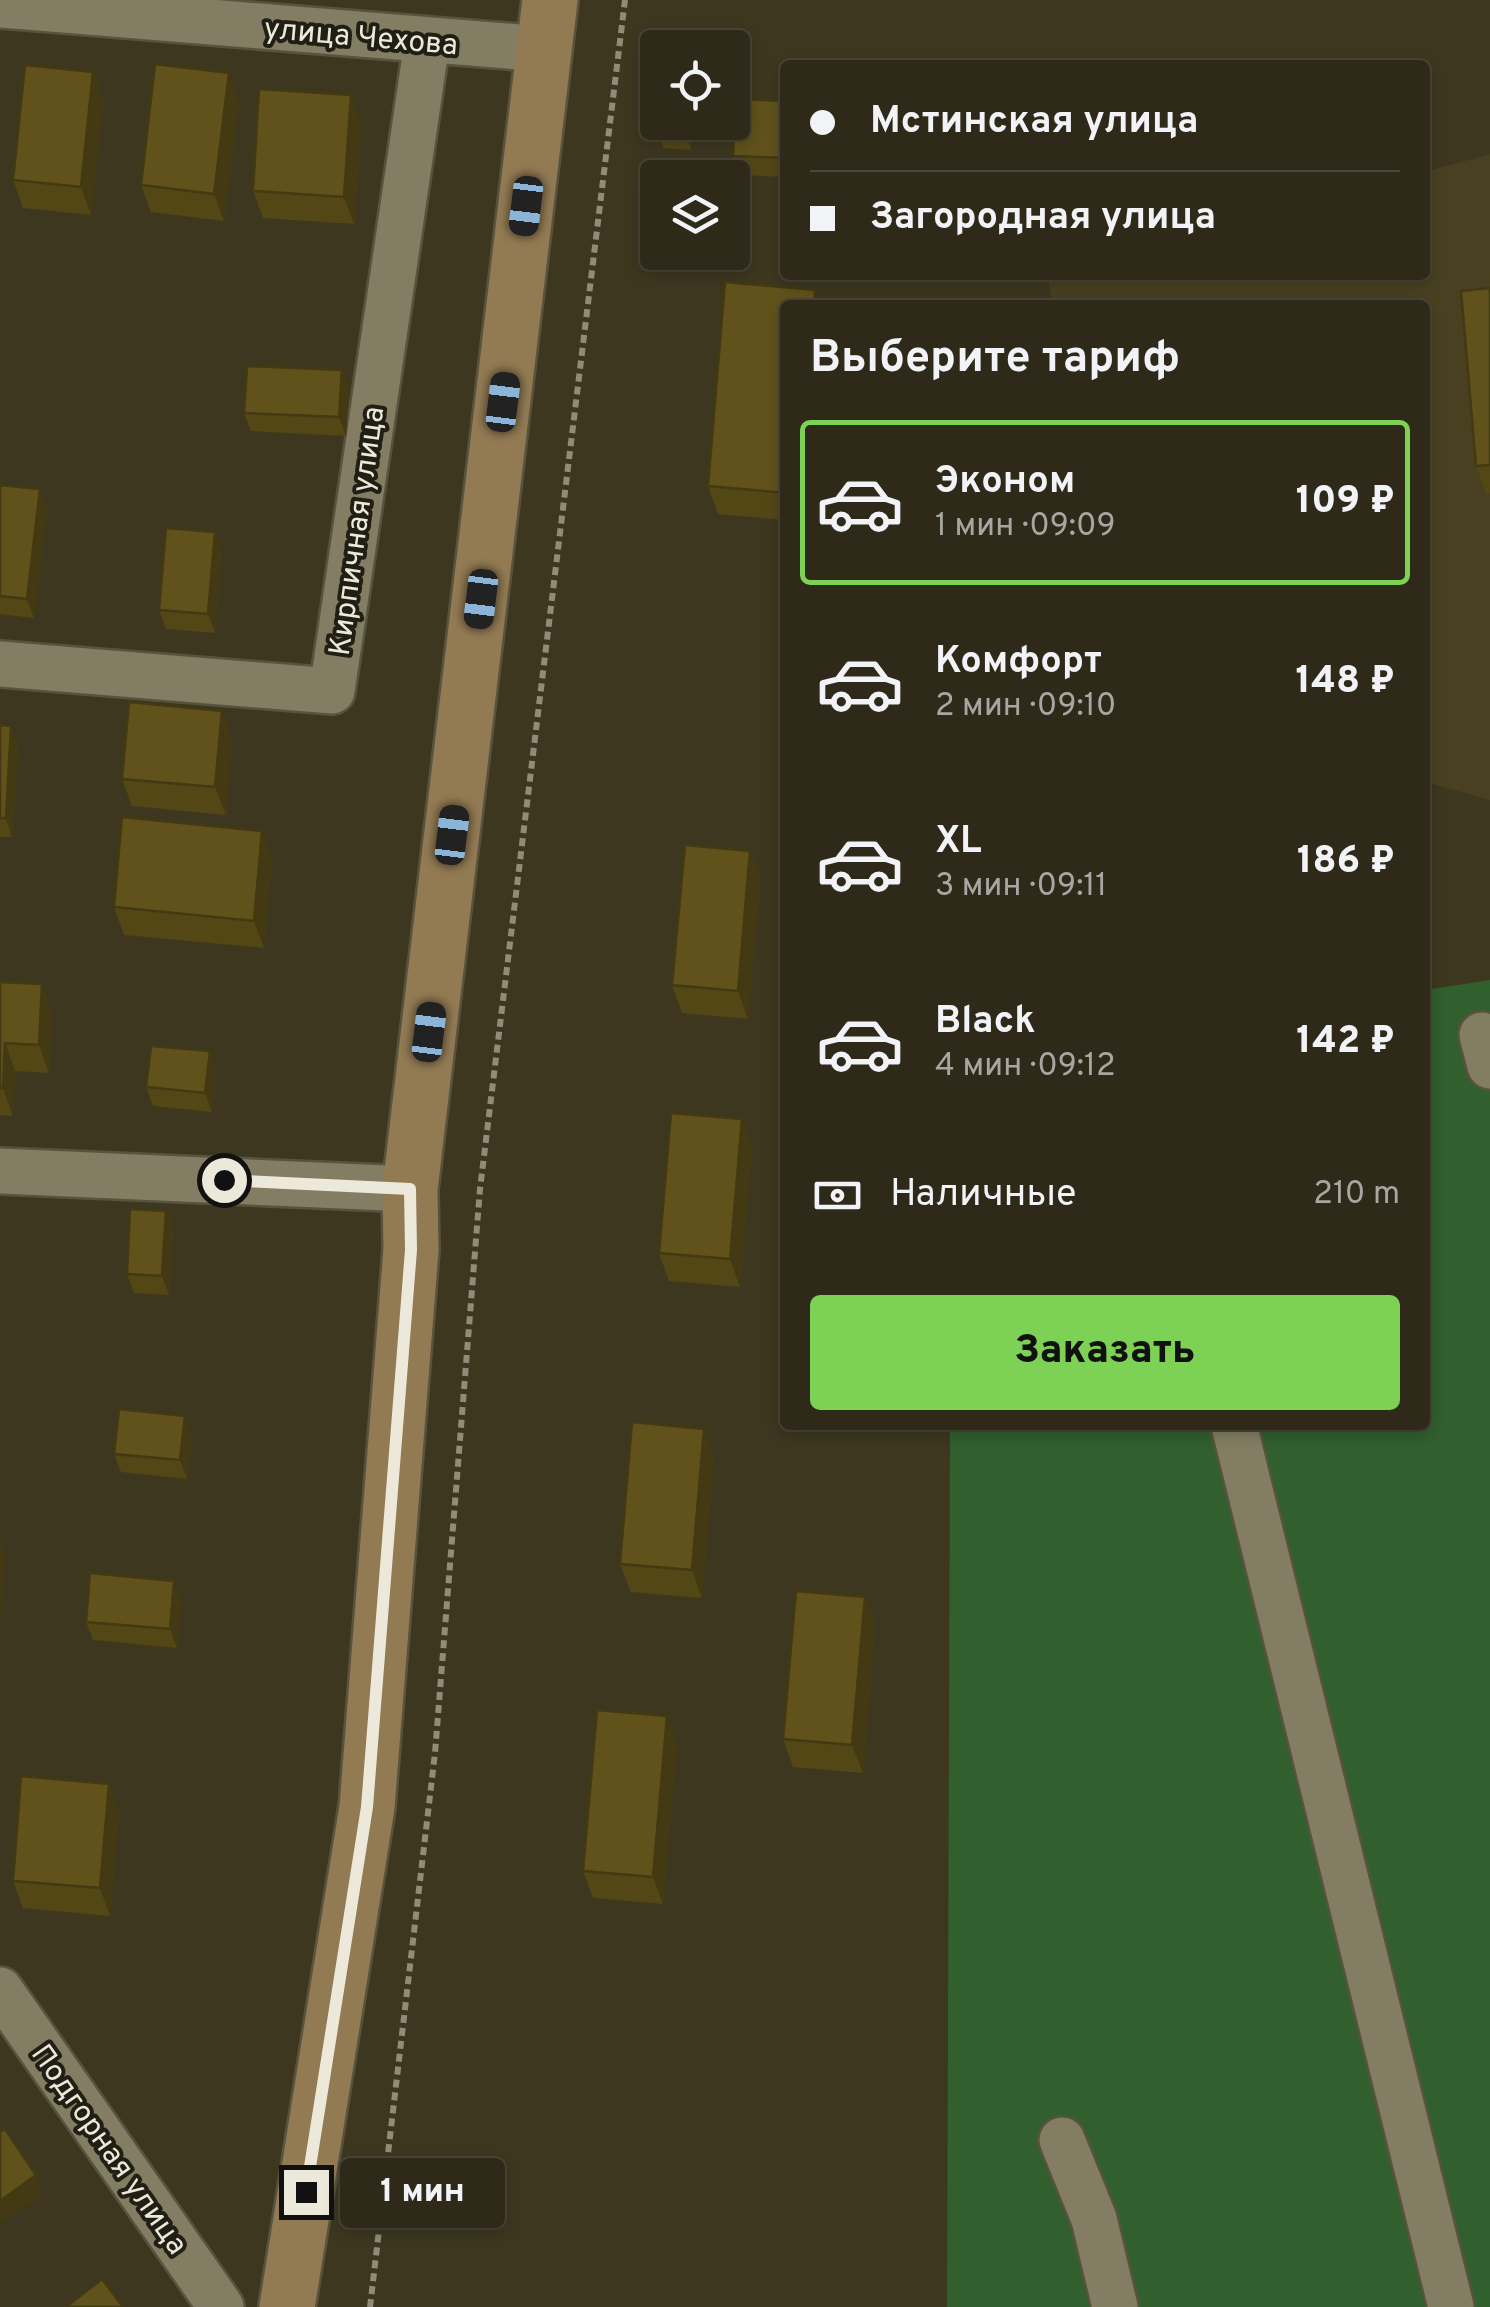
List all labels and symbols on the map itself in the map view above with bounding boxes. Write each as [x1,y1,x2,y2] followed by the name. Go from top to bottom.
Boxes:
[262,12,459,65] street label: улица Чехова
[507,174,545,238] car
[484,370,522,434] car
[323,404,394,658] street label: Кирпичная улица
[462,567,500,631] car
[433,803,471,867] car
[410,1000,448,1064] car
[202,1158,247,1203] route start
[22,2038,194,2263] street label: Подгорная улица
[341,2157,506,2227] callout: 1 мин
[284,2170,329,2215] route end

